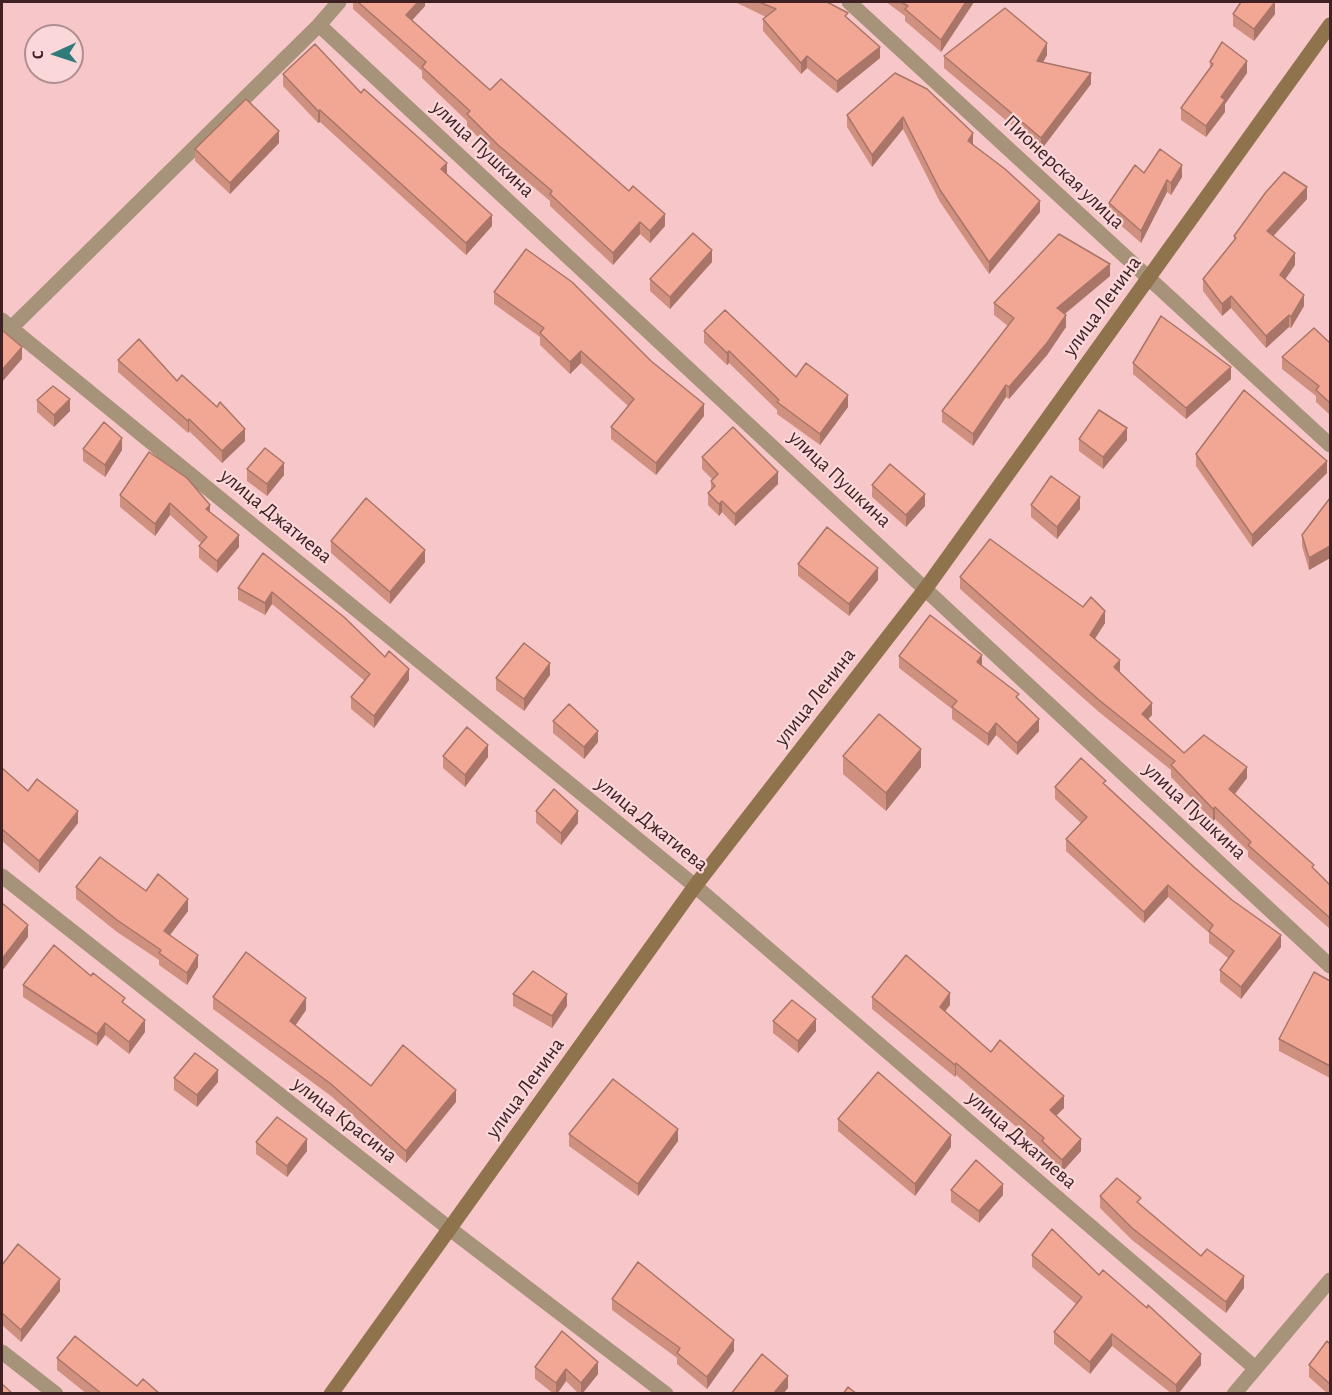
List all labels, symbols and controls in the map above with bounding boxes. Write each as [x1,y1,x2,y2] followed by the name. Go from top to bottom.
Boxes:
[24,24,84,84] north arrow
[30,50,46,60] text: С
[426,95,540,203] street label: улица Пушкина
[998,109,1130,235] street label: Пионерская улица
[1057,251,1147,361] street label: улица Ленина
[783,425,897,533] street label: улица Пушкина
[215,463,337,569] street label: улица Джатиева
[769,643,861,751] street label: улица Ленина
[1138,757,1252,865] street label: улица Пушкина
[591,771,713,877] street label: улица Джатиева
[480,1033,570,1143] street label: улица Ленина
[288,1071,402,1169] street label: улица Красина
[962,1085,1082,1195] street label: улица Джатиева

